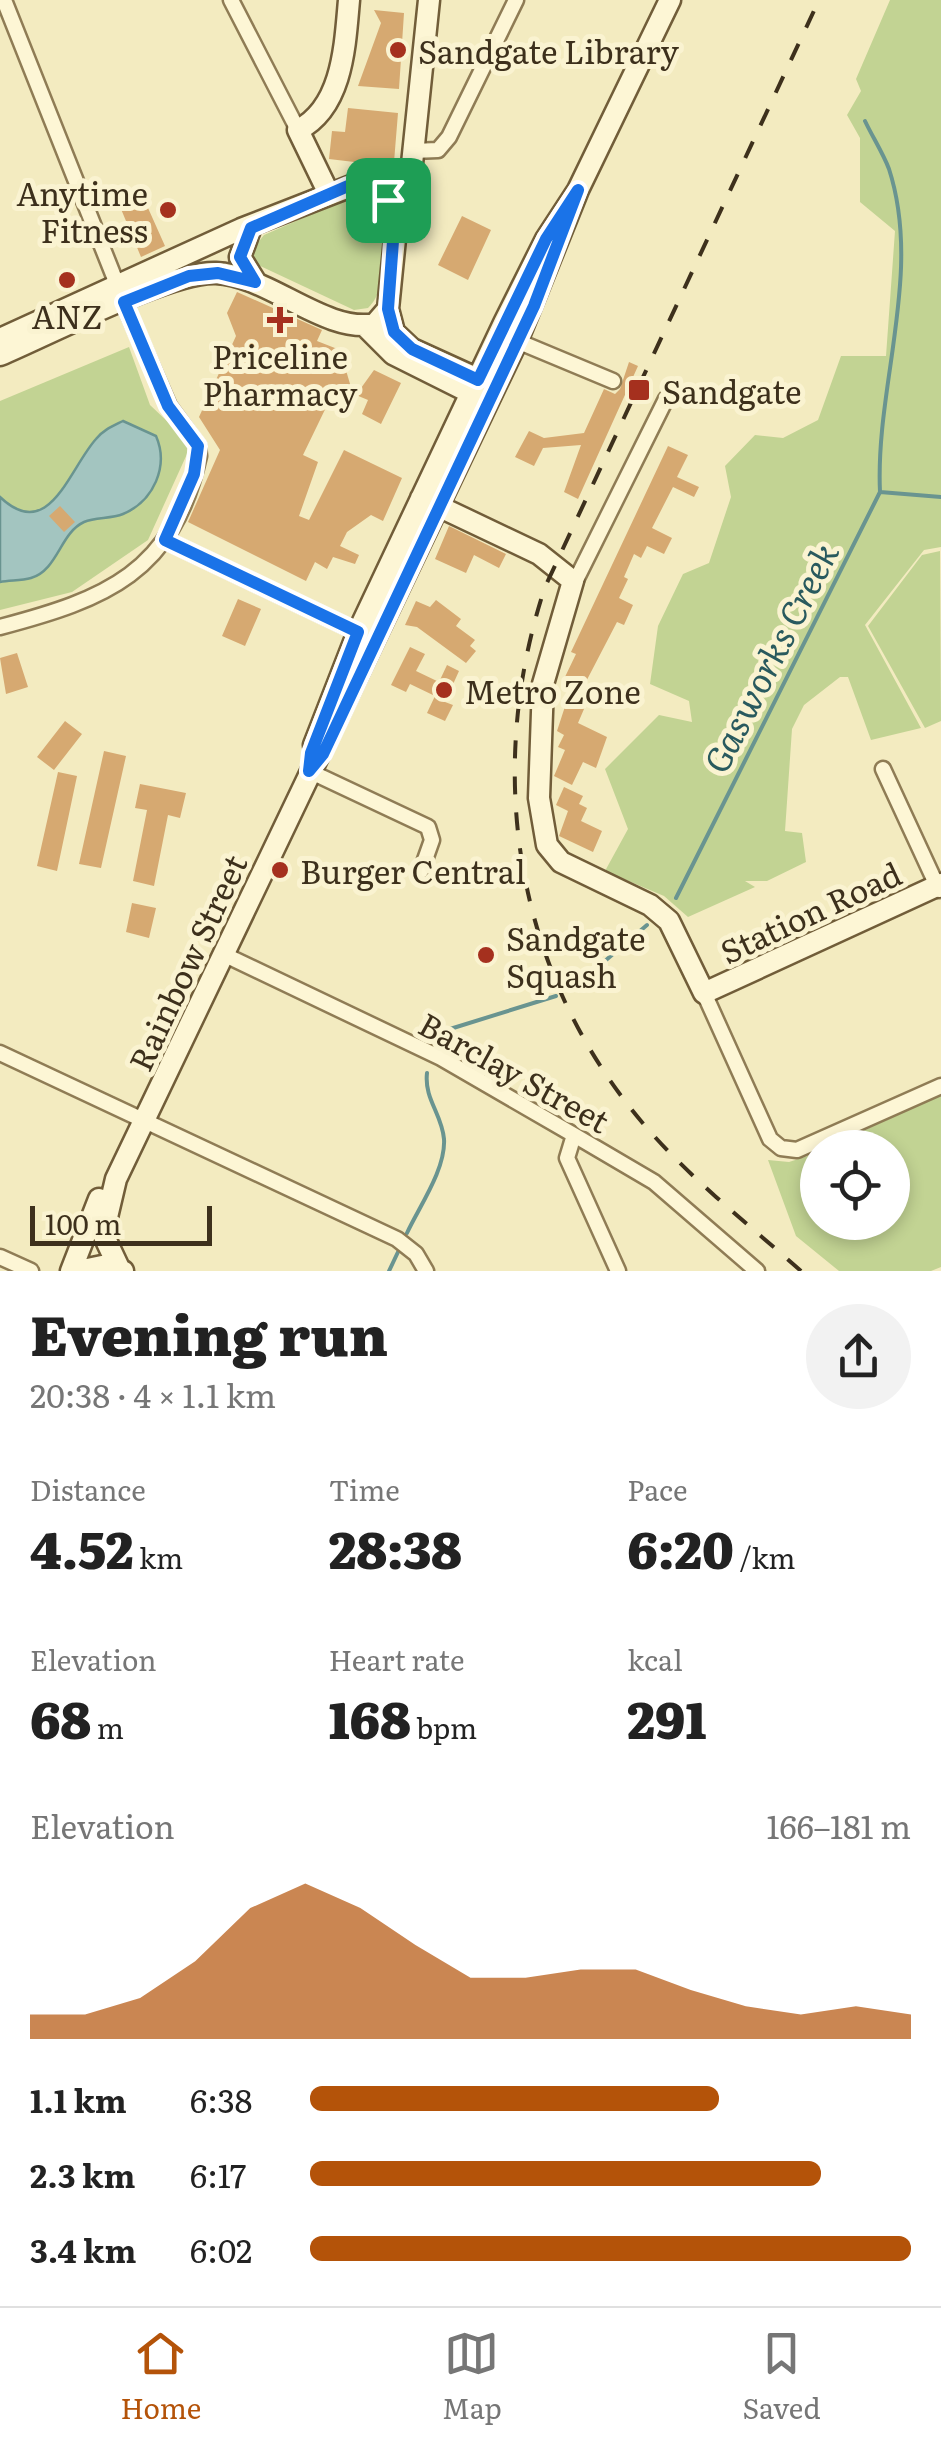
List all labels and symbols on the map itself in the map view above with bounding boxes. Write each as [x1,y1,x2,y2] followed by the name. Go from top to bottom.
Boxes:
[418,26,680,74] place label: Sandgate Library
[387,39,409,61] marker: Sandgate Library
[346,158,431,243] pin
[16,168,148,253] place label: Anytime Fitness
[157,199,179,221] marker: Anytime Fitness
[56,269,78,291] marker: ANZ
[31,291,103,339] place label: ANZ
[269,309,291,331] marker: Priceline Pharmacy
[202,331,358,416] place label: Priceline Pharmacy
[662,366,802,414] place label: Sandgate
[626,377,652,403] marker: Sandgate
[689,533,849,781] water label: Gasworks Creek
[464,666,641,714] place label: Metro Zone
[433,679,455,701] marker: Metro Zone
[115,846,257,1078] street label: Rainbow Street
[300,846,526,894] place label: Burger Central
[712,848,908,974] street label: Station Road
[269,859,291,881] marker: Burger Central
[506,913,646,998] place label: Sandgate Squash
[475,944,497,966] marker: Sandgate Squash
[411,999,619,1143] street label: Barclay Street
[30,1201,212,1246] scale bar

